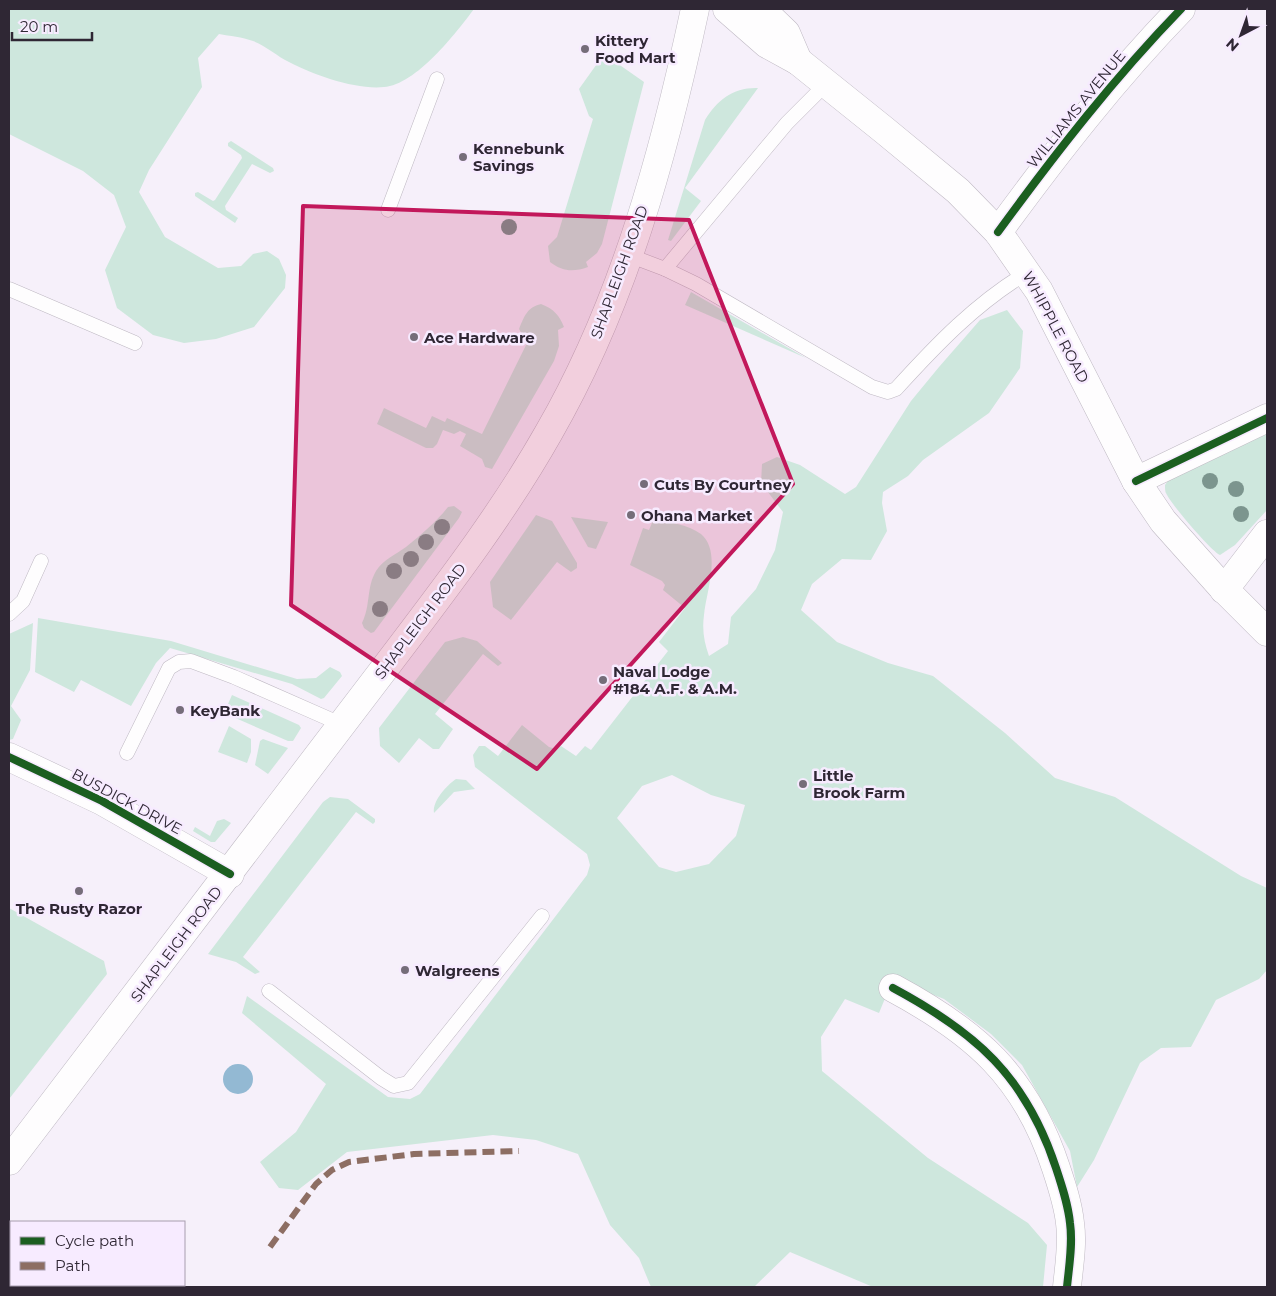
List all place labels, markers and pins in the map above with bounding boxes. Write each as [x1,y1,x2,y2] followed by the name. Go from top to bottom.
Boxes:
[595,31,676,67] place label: Kittery Food Mart
[579,43,591,55] marker: Kittery Food Mart
[473,139,565,175] place label: Kennebunk Savings
[457,151,469,163] marker: Kennebunk Savings
[423,328,535,347] place label: Ace Hardware
[408,331,420,343] marker: Ace Hardware
[654,475,792,494] place label: Cuts By Courtney
[638,478,650,490] marker: Cuts By Courtney
[641,506,753,525] place label: Ohana Market
[625,509,637,521] marker: Ohana Market
[613,662,737,698] place label: Naval Lodge #184 A.F. & A.M.
[597,674,609,686] marker: Naval Lodge #184 A.F. & A.M.
[190,701,260,720] place label: KeyBank
[174,704,186,716] marker: KeyBank
[813,766,905,802] place label: Little Brook Farm
[797,778,809,790] marker: Little Brook Farm
[73,885,85,897] marker: The Rusty Razor
[16,899,143,918] place label: The Rusty Razor
[415,961,500,980] place label: Walgreens
[399,964,411,976] marker: Walgreens

